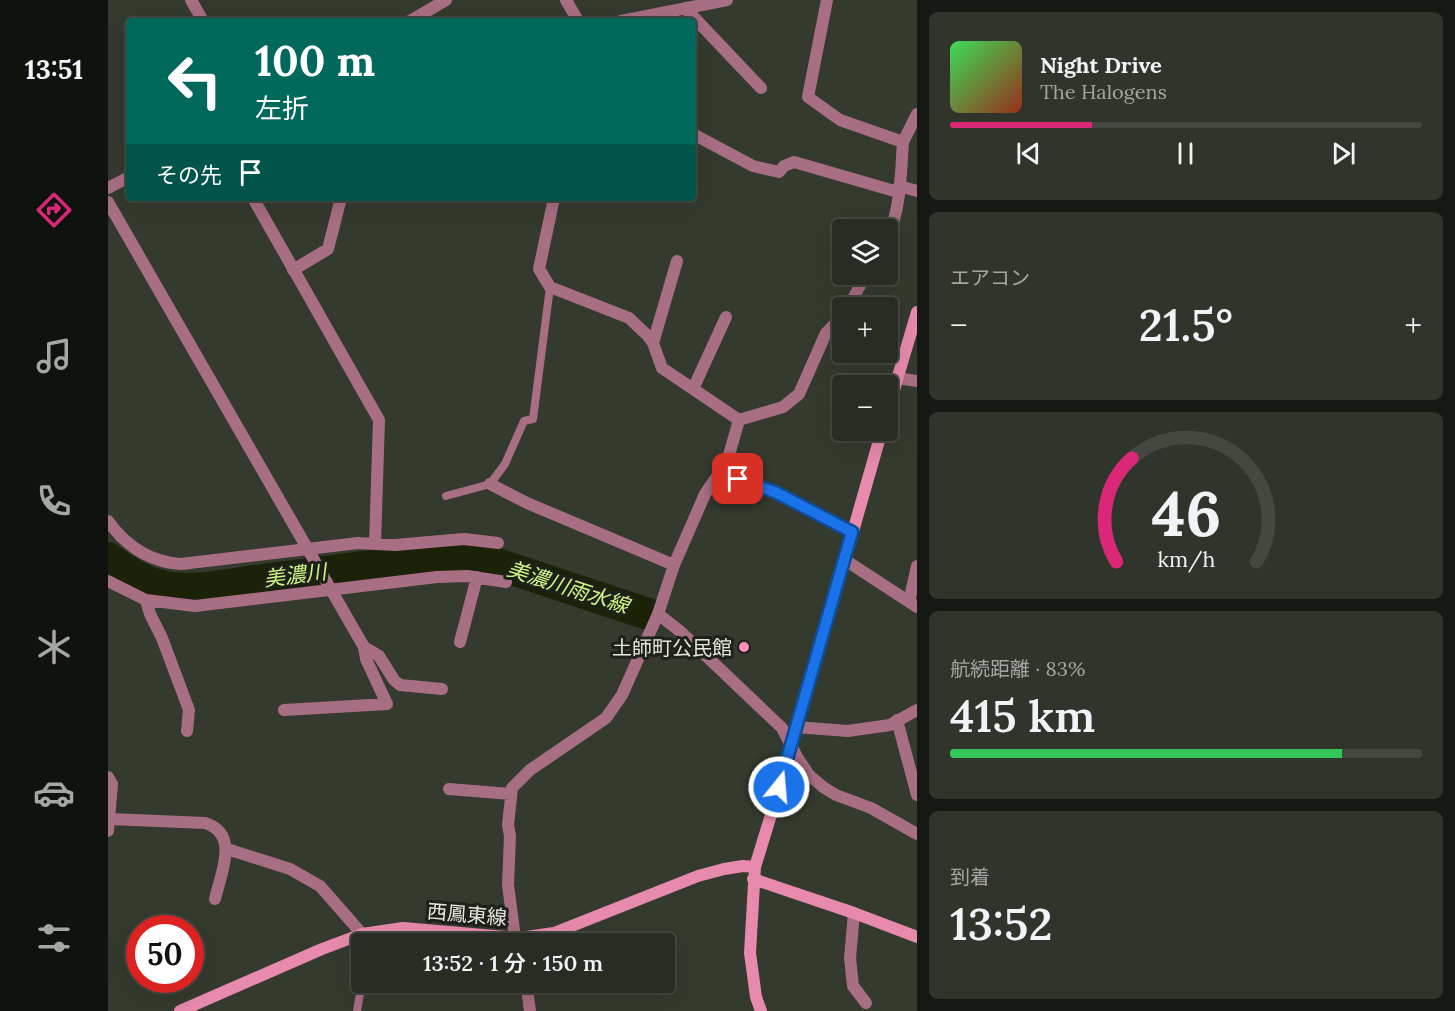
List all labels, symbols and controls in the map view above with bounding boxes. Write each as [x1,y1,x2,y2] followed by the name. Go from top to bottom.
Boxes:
[255,34,375,88] text: 100 m
[156,42,234,120] icon: left
[1040,51,1162,79] text: Night Drive
[25,52,83,86] text: 13:51
[1040,79,1167,104] text: The Halogens
[255,91,309,125] text: 左折
[1012,137,1045,170] icon: previous
[1169,137,1202,170] icon: pause
[1327,137,1360,170] icon: next
[234,156,267,189] icon: arrive
[156,161,222,189] text: その先
[33,189,75,231] icon: directions
[832,219,898,441] map controls
[832,219,898,285] button: layers
[950,265,1030,290] text: エアコン
[1139,296,1233,353] text: 21.5°
[832,297,898,363] button: +
[950,304,968,346] text: −
[1405,304,1422,346] text: +
[33,335,75,377] icon: music
[832,375,898,441] button: −
[712,453,763,504] pin
[721,462,754,495] icon: arrive
[1151,474,1221,554] text: 46
[33,480,75,522] icon: phone
[1157,546,1215,574] text: km/h
[504,555,635,620] water label: 美濃川雨水線
[262,558,330,592] water label: 美濃川
[33,626,75,668] icon: climate
[612,635,732,660] place label: 土師町公民館
[737,640,751,654] marker: 土師町公民館
[950,656,1085,681] text: 航続距離 · 83%
[950,687,1095,744] text: 415 km
[747,755,811,819] position arrow
[33,772,75,814] icon: car
[950,864,990,889] text: 到着
[950,895,1052,952] text: 13:52
[426,898,508,930] street label: 西鳳東線
[126,915,204,993] speed limit sign: 50
[33,917,75,959] icon: filters
[423,949,603,977] text: 13:52 · 1 分 · 150 m

